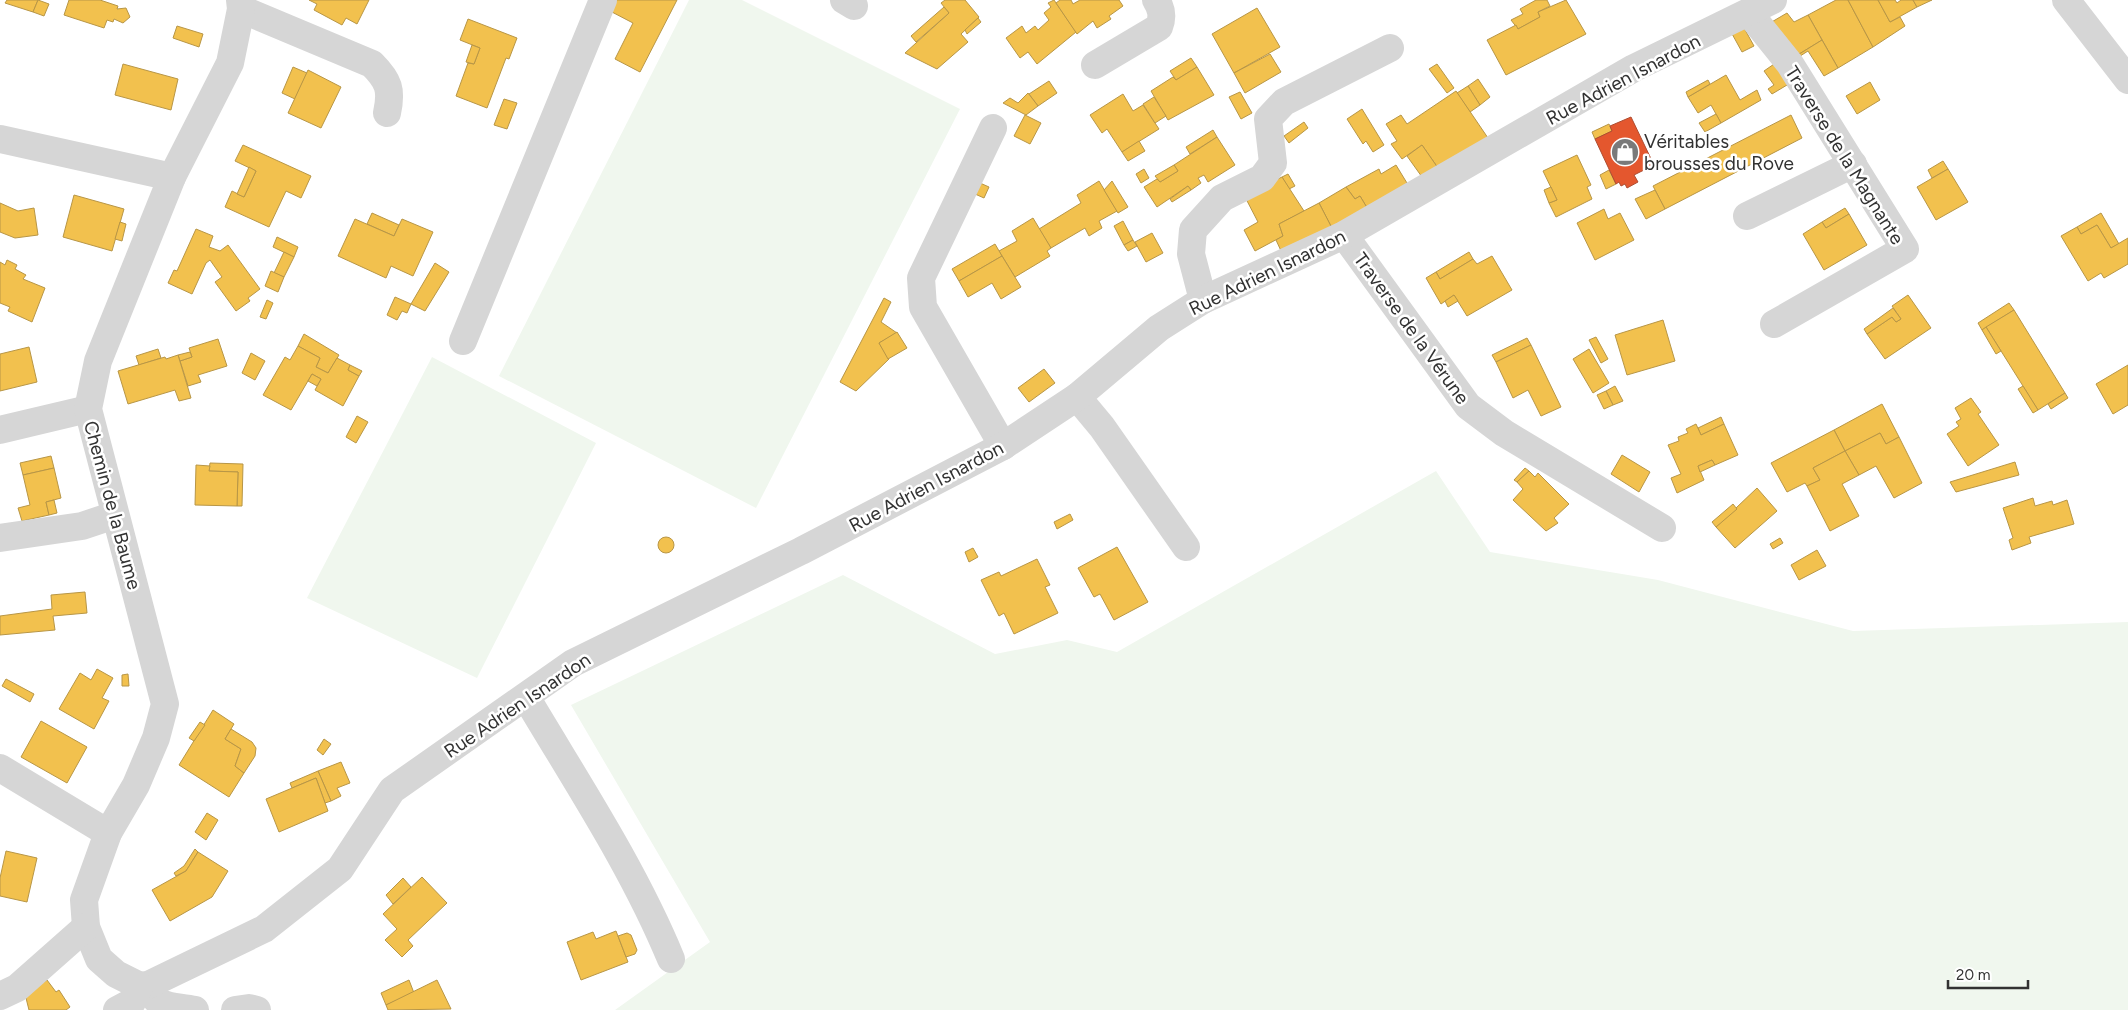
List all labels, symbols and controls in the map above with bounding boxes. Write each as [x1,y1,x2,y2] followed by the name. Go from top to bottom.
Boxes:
[1542,29,1704,130] street label: Rue Adrien Isnardon
[1780,62,1909,249] street label: Traverse de la Magnante
[1644,130,1794,175] place label: Véritables brousses du Rove
[1610,137,1640,167] shop icon: Véritables brousses du Rove
[1185,225,1349,320] street label: Rue Adrien Isnardon
[1349,248,1474,408] street label: Traverse de la Vérune
[79,418,146,592] street label: Chemin de la Baume
[845,436,1007,537] street label: Rue Adrien Isnardon
[440,648,595,763] street label: Rue Adrien Isnardon
[1948,958,2028,990] scale bar
[1956,966,1990,984] text: 20 m

